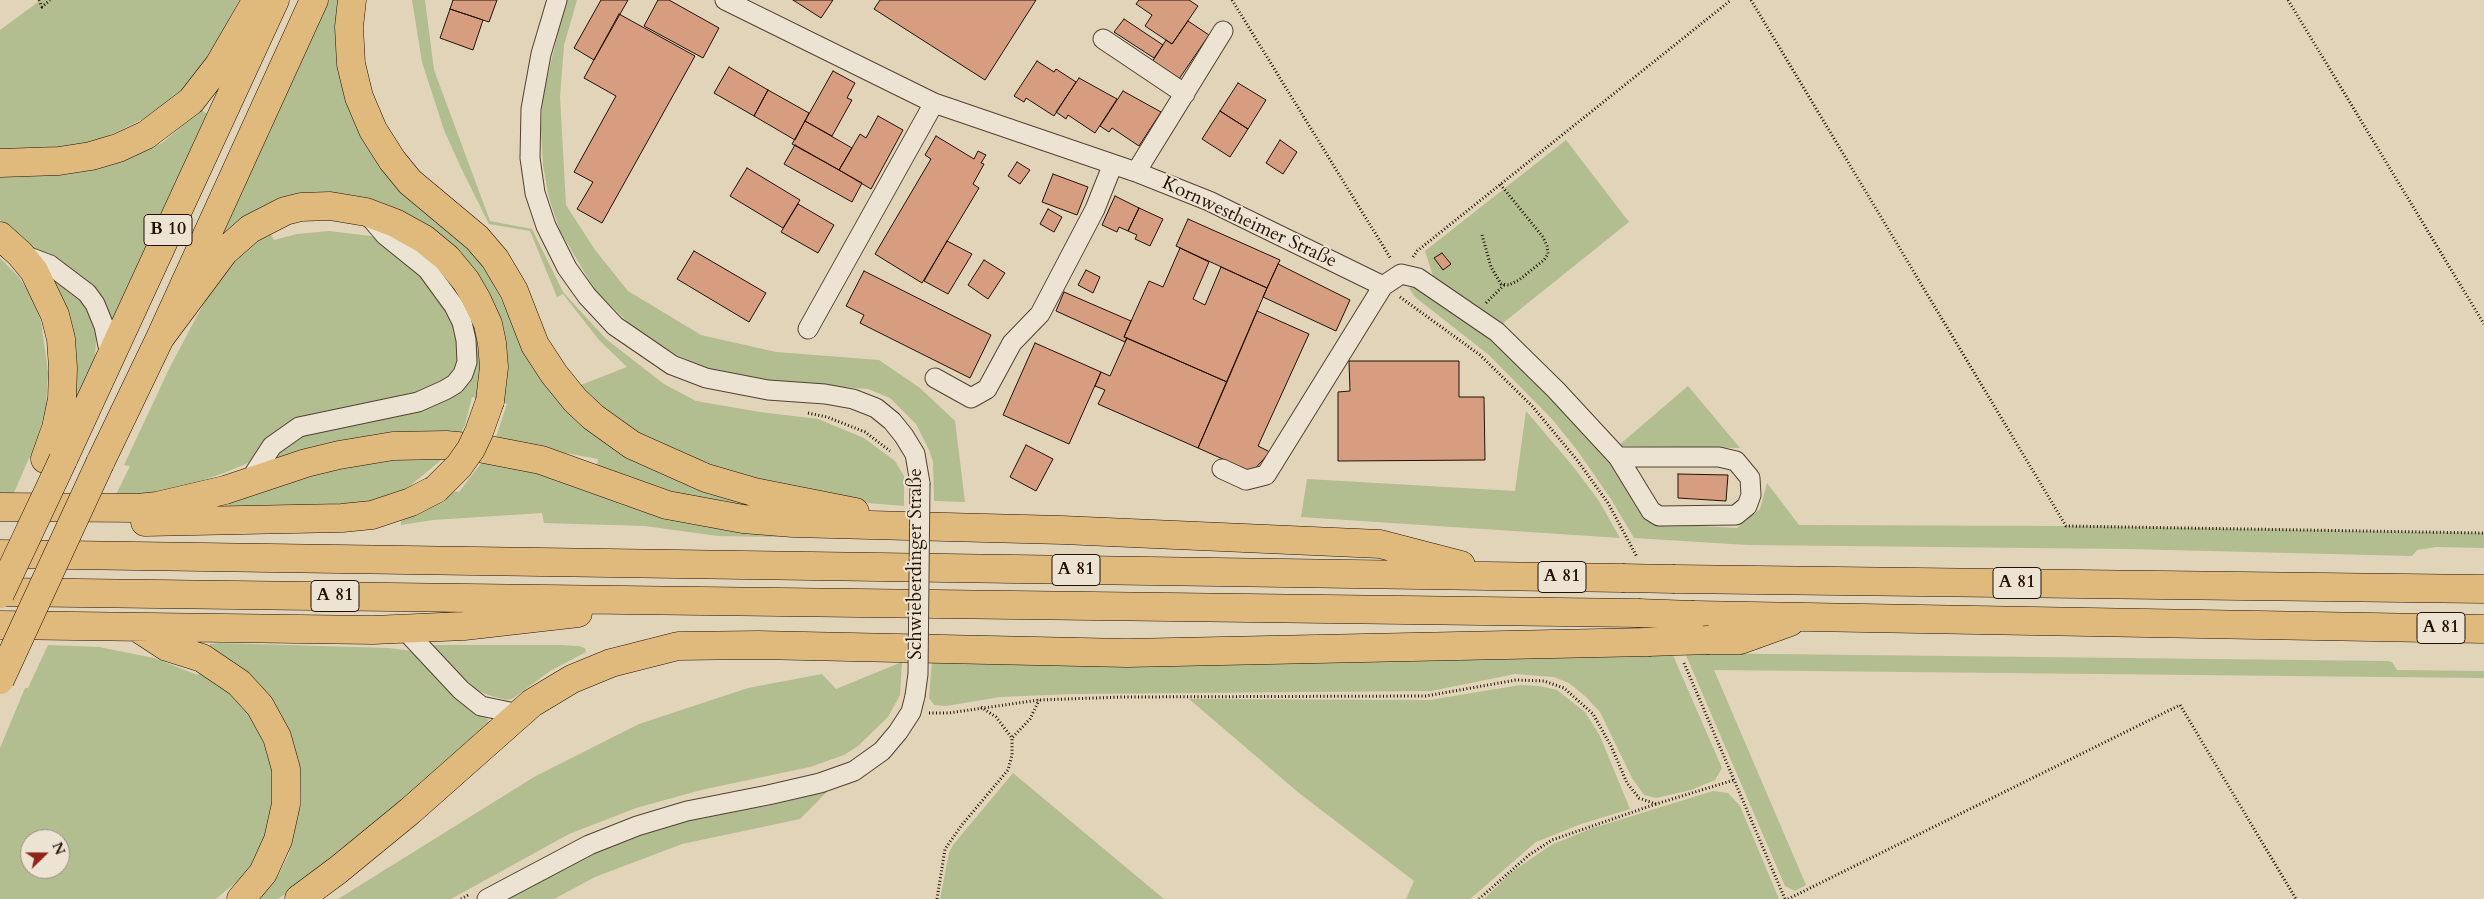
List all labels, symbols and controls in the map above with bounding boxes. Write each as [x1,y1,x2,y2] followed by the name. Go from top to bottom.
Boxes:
[1158,172,1340,274] street label: Kornwestheimer Straße
[144,214,192,246] road number: B 10
[906,468,928,660] street label: Schwieberdinger Straße
[1052,554,1100,586] road number: A 81
[1538,562,1586,592] road number: A 81
[1993,568,2041,598] road number: A 81
[311,580,359,612] road number: A 81
[2417,612,2465,644] road number: A 81
[20,829,70,879] north arrow
[47,839,70,858] text: N

